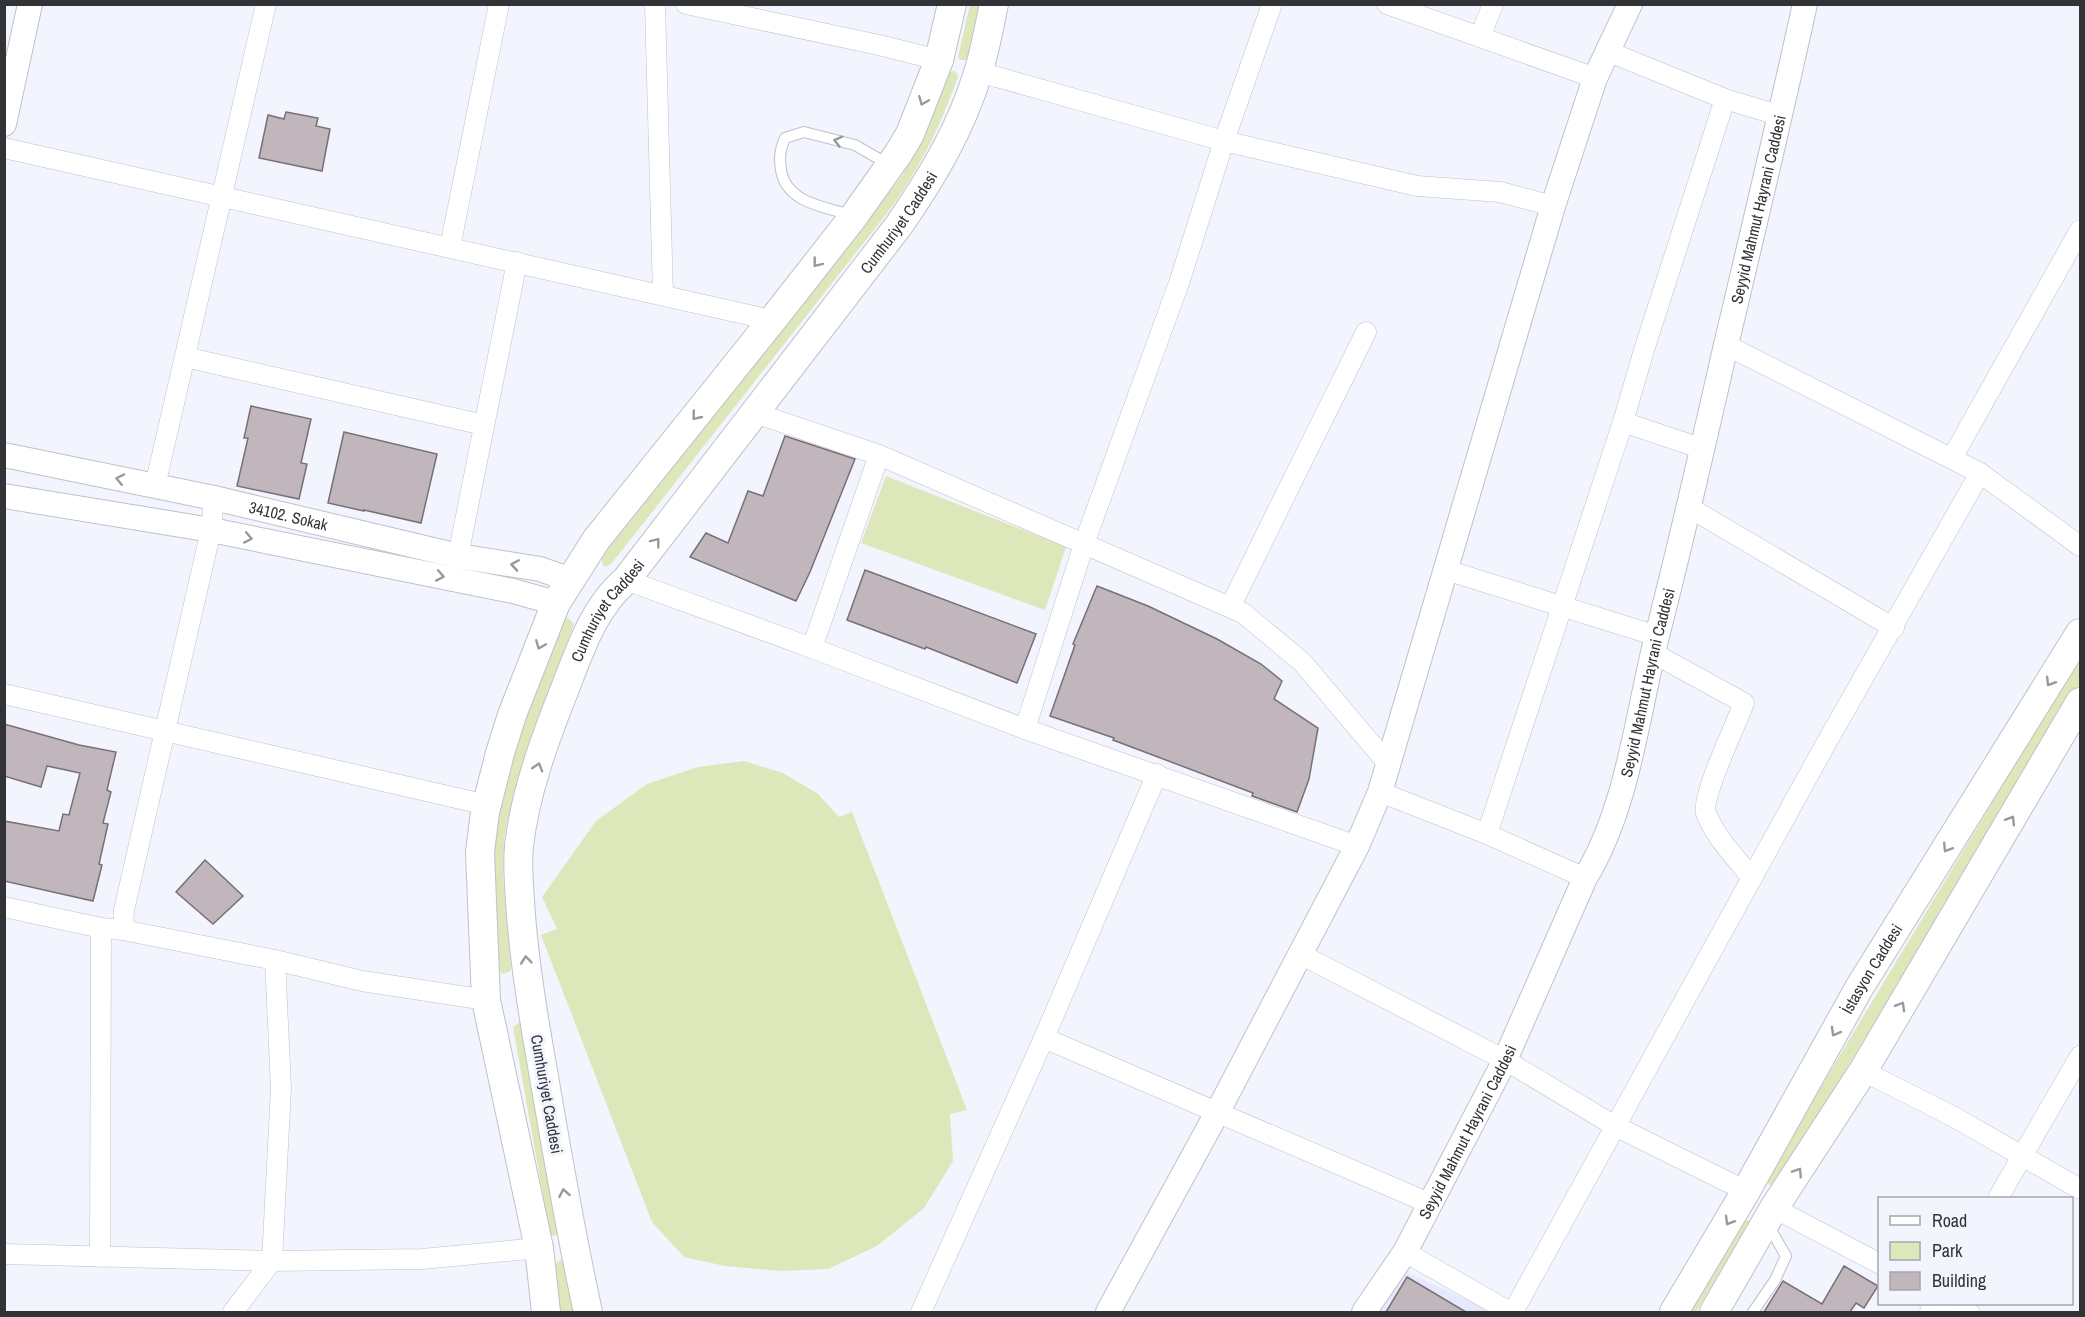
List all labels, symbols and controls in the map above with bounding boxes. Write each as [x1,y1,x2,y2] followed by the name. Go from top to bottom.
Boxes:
[918,94,930,105] one-way arrow
[1725,113,1791,306] street label: Seyyid Mahmut Hayrani Caddesi
[833,136,844,148] one-way arrow
[855,167,942,278] street label: Cumhuriyet Caddesi
[814,256,825,267] one-way arrow
[692,409,703,420] one-way arrow
[115,473,125,486] one-way arrow
[247,496,331,536] street label: 34102. Sokak
[243,531,253,544] one-way arrow
[648,537,659,548] one-way arrow
[565,554,649,665] street label: Cumhuriyet Caddesi
[510,559,520,572] one-way arrow
[434,569,444,582] one-way arrow
[1615,586,1680,780] street label: Seyyid Mahmut Hayrani Caddesi
[535,639,547,650] one-way arrow
[2045,676,2057,686] one-way arrow
[531,762,543,773] one-way arrow
[2003,816,2015,827] one-way arrow
[1942,842,1954,852] one-way arrow
[1836,920,1907,1018] street label: İstasyon Caddesi
[520,955,533,964] one-way arrow
[1893,1002,1905,1013] one-way arrow
[1831,1026,1842,1037] one-way arrow
[526,1033,568,1155] street label: Cumhuriyet Caddesi
[1413,1041,1521,1223] street label: Seyyid Mahmut Hayrani Caddesi
[1791,1168,1802,1179] one-way arrow
[558,1189,571,1199] one-way arrow
[1878,1197,2073,1305] legend
[1932,1208,1967,1233] text: Road
[1724,1215,1736,1225] one-way arrow
[1932,1238,1963,1263] text: Park
[1932,1268,1987,1293] text: Building

